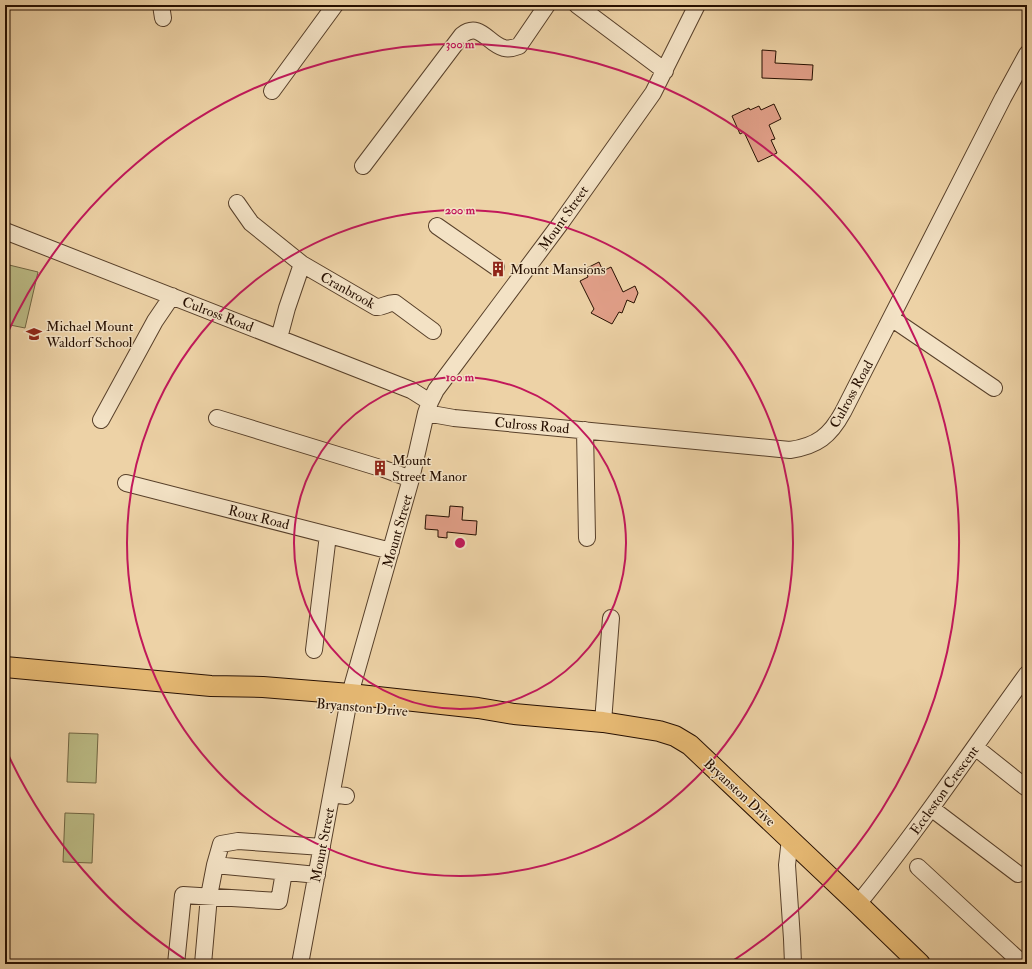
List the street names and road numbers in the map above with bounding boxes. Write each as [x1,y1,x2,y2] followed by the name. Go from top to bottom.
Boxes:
[535,182,592,254] street label: Mount Street
[317,268,379,313] street label: Cranbrook
[180,293,256,336] street label: Culross Road
[826,357,877,431] street label: Culross Road
[494,414,570,437] street label: Culross Road
[379,492,416,570] street label: Mount Street
[227,502,291,533] street label: Roux Road
[315,695,408,721] street label: Bryanston Drive
[906,742,983,838] street label: Eccleston Crescent
[700,755,779,831] street label: Bryanston Drive
[307,806,338,884] street label: Mount Street

